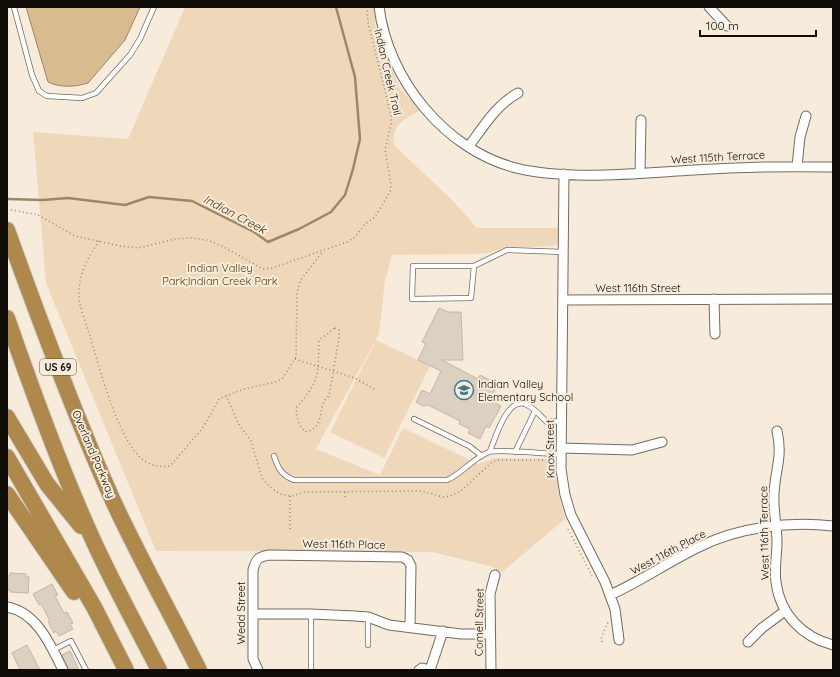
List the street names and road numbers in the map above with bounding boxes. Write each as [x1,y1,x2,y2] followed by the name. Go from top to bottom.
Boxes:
[371,27,405,117] street label: Indian Creek Trail
[671,148,765,166] street label: West 115th Terrace
[595,281,681,295] street label: West 116th Street
[40,359,76,375] road number: US 69
[69,408,119,500] street label: Overland Parkway
[542,419,558,478] street label: Knox Street
[756,486,772,580] street label: West 116th Terrace
[628,526,708,578] street label: West 116th Place
[302,536,386,552] street label: West 116th Place
[234,581,248,645] street label: Wedd Street
[471,588,487,656] street label: Comell Street

